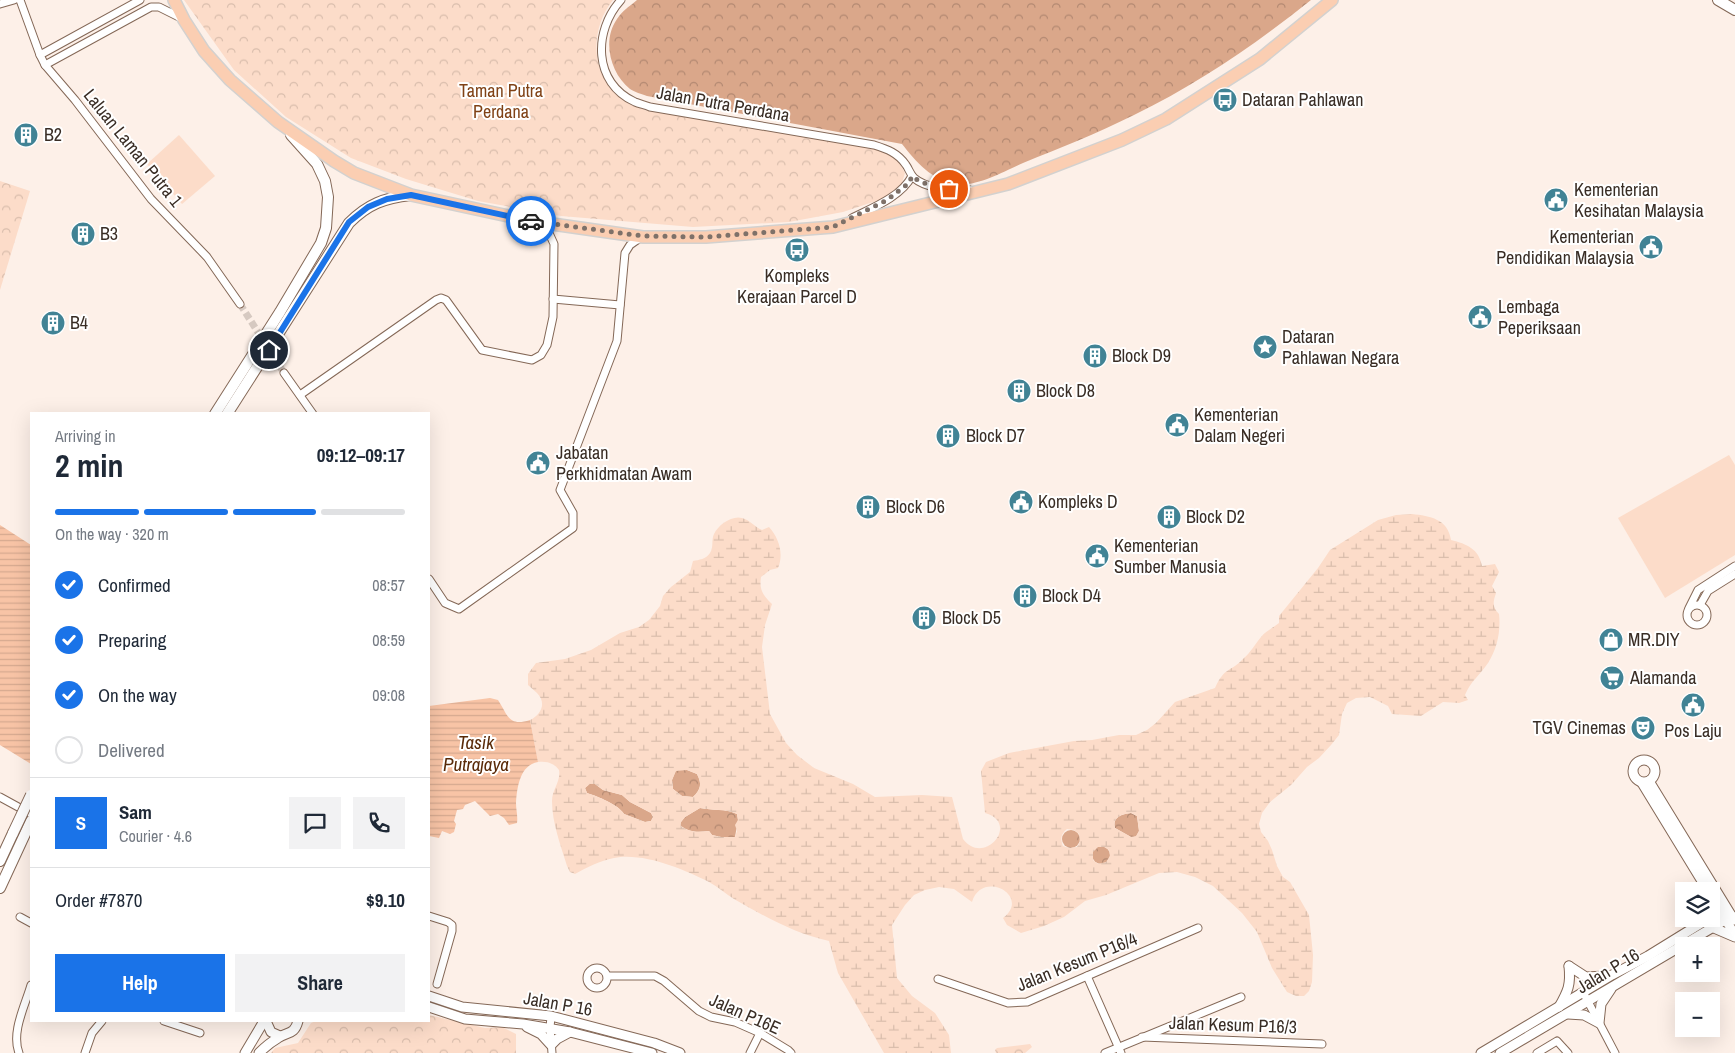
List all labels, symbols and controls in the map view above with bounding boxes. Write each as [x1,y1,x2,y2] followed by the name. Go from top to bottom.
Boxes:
[459,78,543,124] park label: Taman Putra Perdana
[655,80,792,128] street label: Jalan Putra Perdana
[78,83,189,213] street label: Laluan Laman Putra 1
[1212,87,1238,113] bus stop icon: Dataran Pahlawan
[1242,87,1363,112] place label: Dataran Pahlawan
[13,122,39,148] building icon: B2
[44,122,62,147] place label: B2
[928,168,970,210] pin
[935,175,963,203] icon: bag
[1574,177,1704,223] place label: Kementerian Kesihatan Malaysia
[1543,187,1569,213] public building icon: Kementerian Kesihatan Malaysia
[506,196,556,246] courier
[517,207,545,235] icon: car
[70,221,96,247] building icon: B3
[100,221,118,246] place label: B3
[1496,224,1634,270] place label: Kementerian Pendidikan Malaysia
[1638,234,1664,260] public building icon: Kementerian Pendidikan Malaysia
[784,237,810,263] bus stop icon: Kompleks Kerajaan Parcel D
[737,263,857,309] place label: Kompleks Kerajaan Parcel D
[1498,294,1581,340] place label: Lembaga Peperiksaan
[1467,304,1493,330] public building icon: Lembaga Peperiksaan
[40,310,66,336] building icon: B4
[70,310,88,335] place label: B4
[1282,324,1399,370] place label: Dataran Pahlawan Negara
[248,329,290,371] pin
[1252,334,1278,360] place icon: Dataran Pahlawan Negara
[255,336,283,364] icon: home
[1082,343,1108,369] building icon: Block D9
[1112,343,1171,368] place label: Block D9
[1006,378,1032,404] building icon: Block D8
[1036,378,1095,403] place label: Block D8
[1194,402,1285,448] place label: Kementerian Dalam Negeri
[1164,412,1190,438] public building icon: Kementerian Dalam Negeri
[935,423,961,449] building icon: Block D7
[966,423,1025,448] place label: Block D7
[55,425,116,447] text: Arriving in
[556,440,692,486] place label: Jabatan Perkhidmatan Awam
[317,442,405,468] text: 09:12–09:17
[55,444,124,487] text: 2 min
[525,450,551,476] public building icon: Jabatan Perkhidmatan Awam
[1008,489,1034,515] public building icon: Kompleks D
[1038,489,1118,514] place label: Kompleks D
[855,494,881,520] building icon: Block D6
[886,494,945,519] place label: Block D6
[1156,504,1182,530] building icon: Block D2
[1186,504,1245,529] place label: Block D2
[55,523,169,545] text: On the way · 320 m
[1114,533,1226,579] place label: Kementerian Sumber Manusia
[1084,543,1110,569] public building icon: Kementerian Sumber Manusia
[55,571,83,599] icon: check
[98,572,171,598] text: Confirmed
[372,574,405,596] text: 08:57
[1012,583,1038,609] building icon: Block D4
[1042,583,1101,608] place label: Block D4
[911,605,937,631] building icon: Block D5
[942,605,1001,630] place label: Block D5
[55,626,83,654] icon: check
[98,627,166,653] text: Preparing
[1598,627,1624,653] shop icon: MR.DIY
[1628,627,1680,652] place label: MR.DIY
[372,629,405,651] text: 08:59
[1599,665,1625,691] supermarket icon: Alamanda
[1629,665,1696,690] place label: Alamanda
[55,681,83,709] icon: check
[98,682,177,708] text: On the way
[372,684,405,706] text: 09:08
[1680,692,1706,718] public building icon: Pos Laju
[1532,715,1626,740] place label: TGV Cinemas
[1630,715,1656,741] theatre icon: TGV Cinemas
[1664,718,1722,743] place label: Pos Laju
[443,729,509,777] water label: Tasik Putrajaya
[98,737,165,763] text: Delivered
[289,797,341,849] button: chat
[353,797,405,849] button: phone
[119,799,152,825] text: Sam
[76,810,86,836] text: S
[119,825,192,847] text: Courier · 4.6
[1675,882,1720,1037] map controls
[1675,882,1720,927] button: layers
[55,887,142,913] text: Order #7870
[366,887,405,913] text: $9.10
[1013,926,1141,997] street label: Jalan Kesum P16/4
[1675,937,1720,982] button: +
[1572,942,1644,999] street label: Jalan P 16
[55,954,225,1012] button: Help
[235,954,405,1012] button: Share
[522,985,594,1022] street label: Jalan P 16
[706,987,785,1040] street label: Jalan P16E
[1675,992,1720,1037] button: −
[1169,1010,1297,1039] street label: Jalan Kesum P16/3

